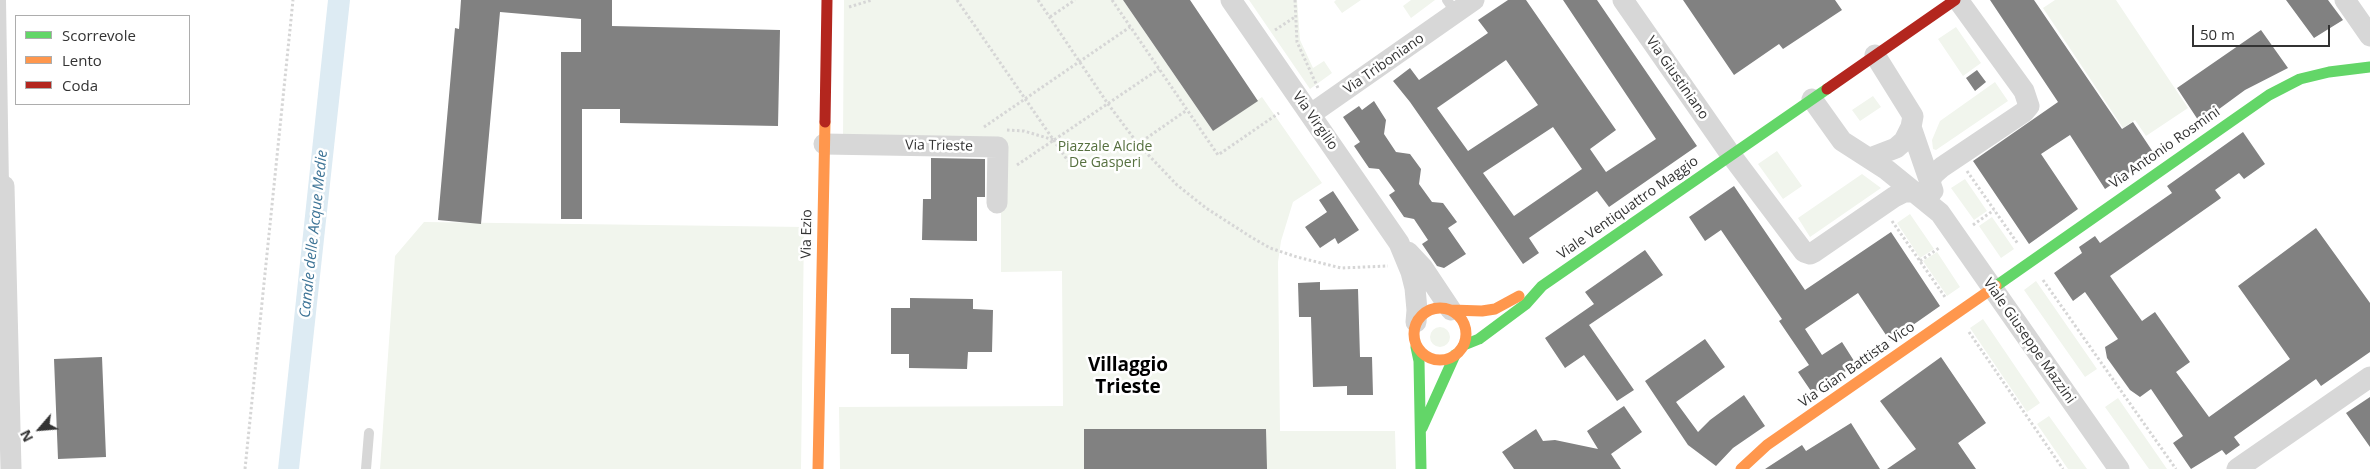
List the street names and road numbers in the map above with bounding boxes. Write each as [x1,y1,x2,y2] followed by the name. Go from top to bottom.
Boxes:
[1341,30,1427,98] street label: Via Triboniano
[1642,33,1712,123] street label: Via Giustiniano
[1289,89,1341,153] street label: Via Virgilio
[2107,104,2223,192] street label: Via Antonio Rosmini
[905,137,973,155] street label: Via Trieste
[1554,153,1702,263] street label: Viale Ventiquattro Maggio
[798,209,816,259] street label: Via Ezio
[1979,275,2079,407] street label: Viale Giuseppe Mazzini
[1796,319,1918,411] street label: Via Gian Battista Vico

